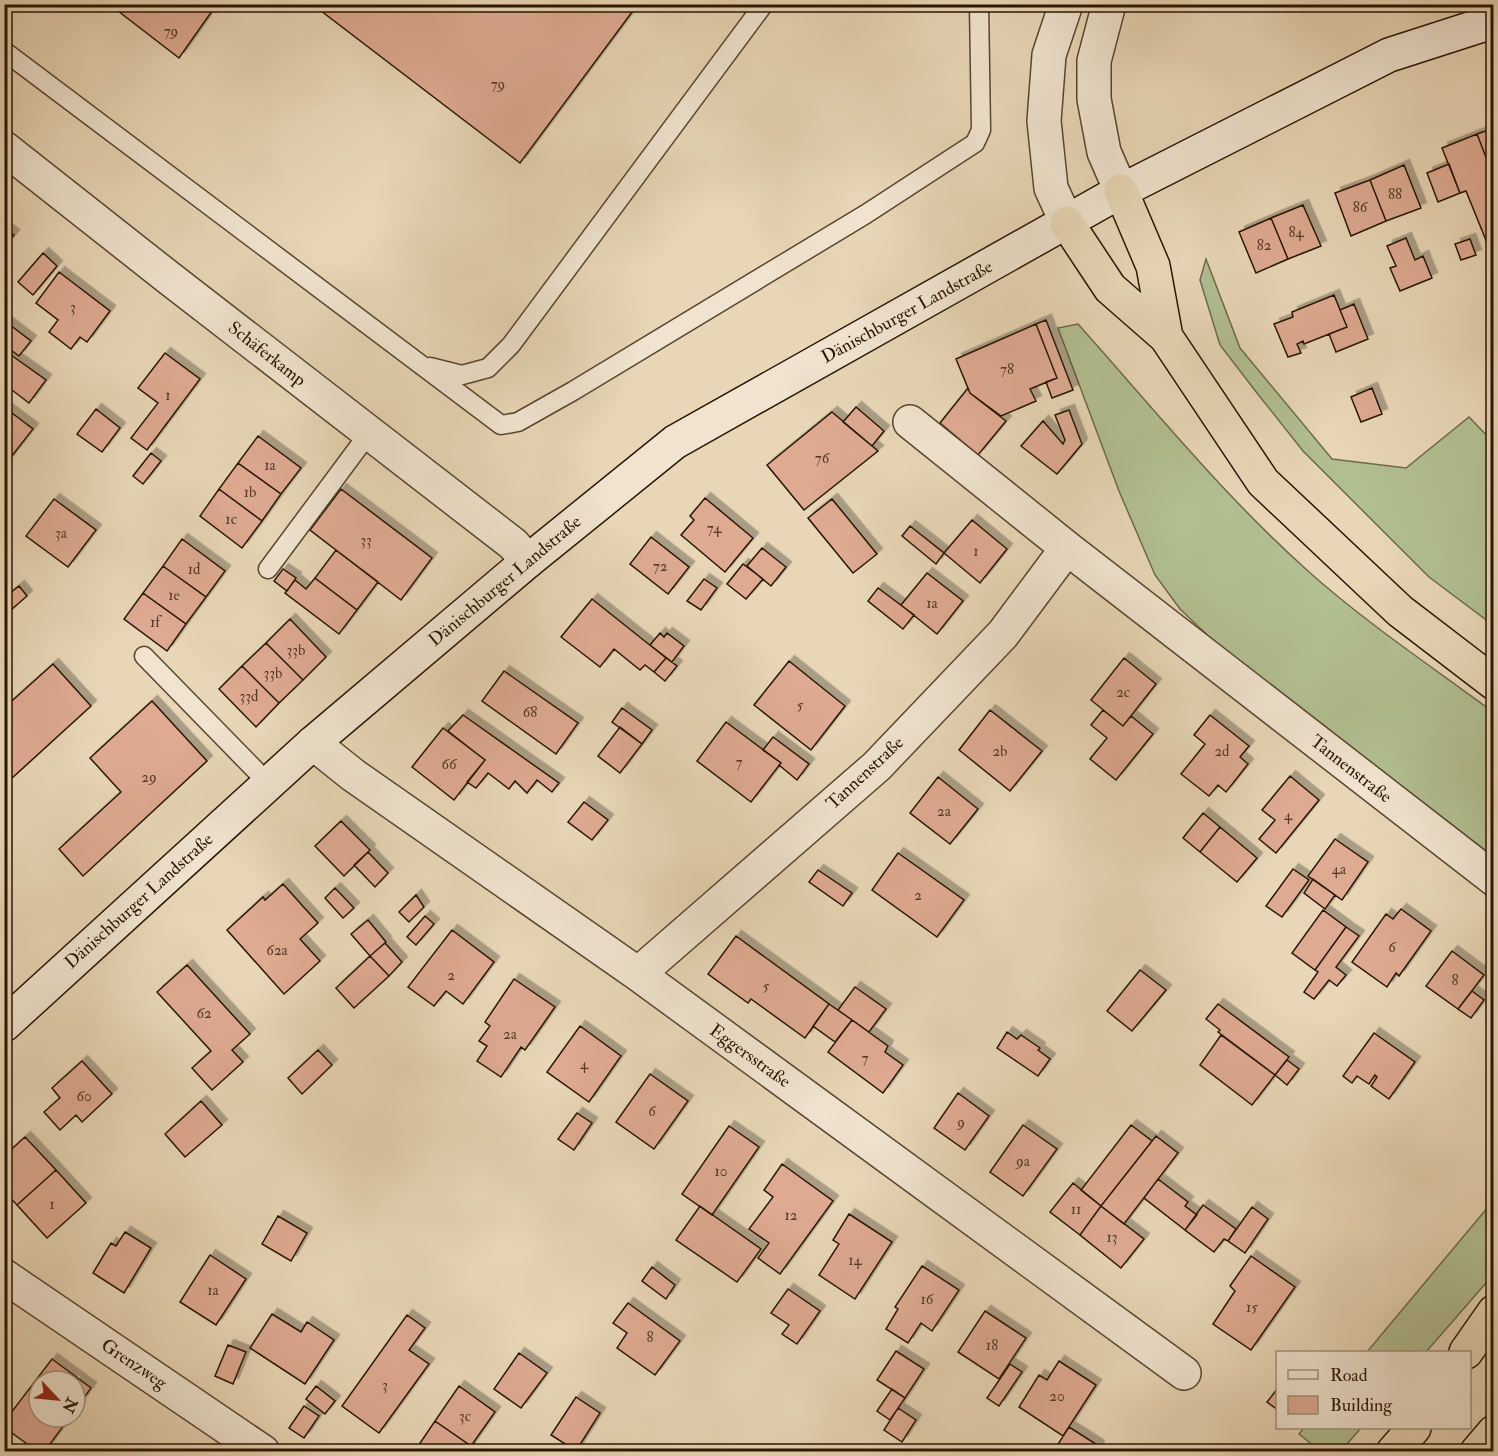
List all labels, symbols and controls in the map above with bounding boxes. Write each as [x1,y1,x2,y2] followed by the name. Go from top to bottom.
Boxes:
[164,22,178,41] house number: 79
[491,75,505,94] house number: 79
[1388,185,1402,204] house number: 88
[1353,198,1369,217] house number: 86
[1288,223,1304,242] house number: 84
[1257,236,1272,255] house number: 82
[817,255,997,369] street label: Dänischburger Landstraße
[70,298,76,317] house number: 3
[223,316,311,392] street label: Schäferkamp
[1000,360,1014,379] house number: 78
[165,386,171,405] house number: 1
[815,449,831,468] house number: 76
[264,456,277,475] house number: 1a
[244,483,256,502] house number: 1b
[225,510,237,529] house number: 1c
[424,510,586,652] street label: Dänischburger Landstraße
[707,519,722,538] house number: 74
[55,524,68,543] house number: 3a
[360,531,372,550] house number: 33
[973,542,979,561] house number: 1
[653,557,668,576] house number: 72
[188,560,201,579] house number: 1d
[168,586,180,605] house number: 1e
[926,594,939,613] house number: 1a
[150,613,162,632] house number: 1f
[287,641,305,660] house number: 33b
[264,664,282,683] house number: 33b
[1116,683,1130,702] house number: 2c
[240,687,259,706] house number: 33d
[797,696,804,715] house number: 5
[523,703,537,722] house number: 68
[1306,730,1397,808] street label: Tannenstraße
[822,731,909,815] street label: Tannenstraße
[993,742,1007,761] house number: 2b
[1215,742,1230,761] house number: 2d
[736,753,743,772] house number: 7
[441,755,458,774] house number: 66
[141,768,157,787] house number: 29
[937,802,952,821] house number: 2a
[1284,806,1293,825] house number: 4
[60,828,219,974] street label: Dänischburger Landstraße
[1332,860,1347,879] house number: 4a
[914,886,922,905] house number: 2
[1388,938,1397,957] house number: 6
[266,941,288,960] house number: 62a
[447,966,455,985] house number: 2
[1451,971,1459,990] house number: 8
[763,977,770,996] house number: 5
[196,1004,212,1023] house number: 62
[705,1019,795,1093] street label: Eggersstraße
[503,1025,518,1044] house number: 2a
[862,1049,869,1068] house number: 7
[580,1055,589,1074] house number: 4
[76,1087,92,1106] house number: 60
[648,1102,657,1121] house number: 6
[956,1113,965,1132] house number: 9
[1015,1152,1031,1171] house number: 9a
[715,1162,727,1181] house number: 10
[49,1195,55,1214] house number: 1
[1071,1200,1081,1219] house number: 11
[785,1206,798,1225] house number: 12
[1106,1228,1118,1247] house number: 13
[848,1251,863,1270] house number: 14
[207,1281,220,1300] house number: 1a
[921,1290,935,1309] house number: 16
[1246,1298,1258,1317] house number: 15
[646,1328,654,1347] house number: 8
[97,1334,172,1395] street label: Grenzweg
[986,1336,998,1355] house number: 18
[1276,1351,1471,1429] legend
[1330,1364,1368,1387] text: Road
[27,1369,87,1429] north arrow
[382,1376,388,1395] house number: 3
[1049,1387,1065,1406] house number: 20
[57,1393,82,1417] text: N
[1330,1394,1393,1417] text: Building
[459,1407,471,1426] house number: 3c

